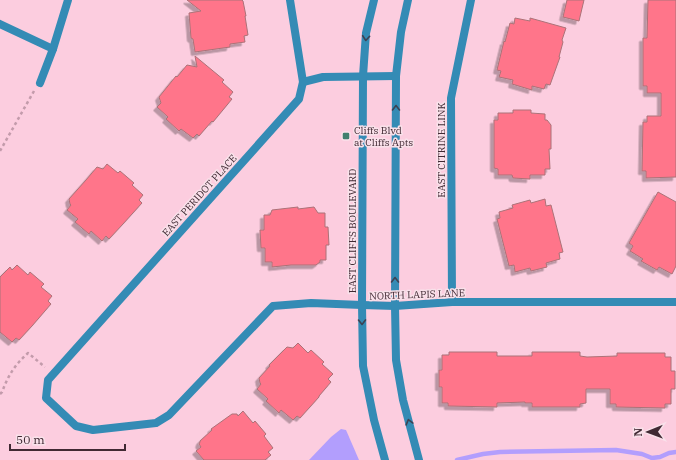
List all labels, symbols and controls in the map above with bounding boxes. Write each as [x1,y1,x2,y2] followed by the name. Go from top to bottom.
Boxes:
[362,35,371,41] one-way arrow
[435,102,448,198] street label: EAST CITRINE LINK
[392,105,400,111] one-way arrow
[354,124,413,149] place label: Cliffs Blvd at Cliffs Apts
[341,131,351,141] marker: Cliffs Blvd at Cliffs Apts
[159,152,240,239] street label: EAST PERIDOT PLACE
[346,169,359,293] street label: EAST CLIFFS BOULEVARD
[391,277,399,283] one-way arrow
[369,286,465,303] street label: NORTH LAPIS LANE
[358,319,366,325] one-way arrow
[628,412,668,452] north arrow
[405,419,414,426] one-way arrow
[10,426,125,452] scale bar
[631,427,645,437] text: N
[16,432,45,447] text: 50 m

